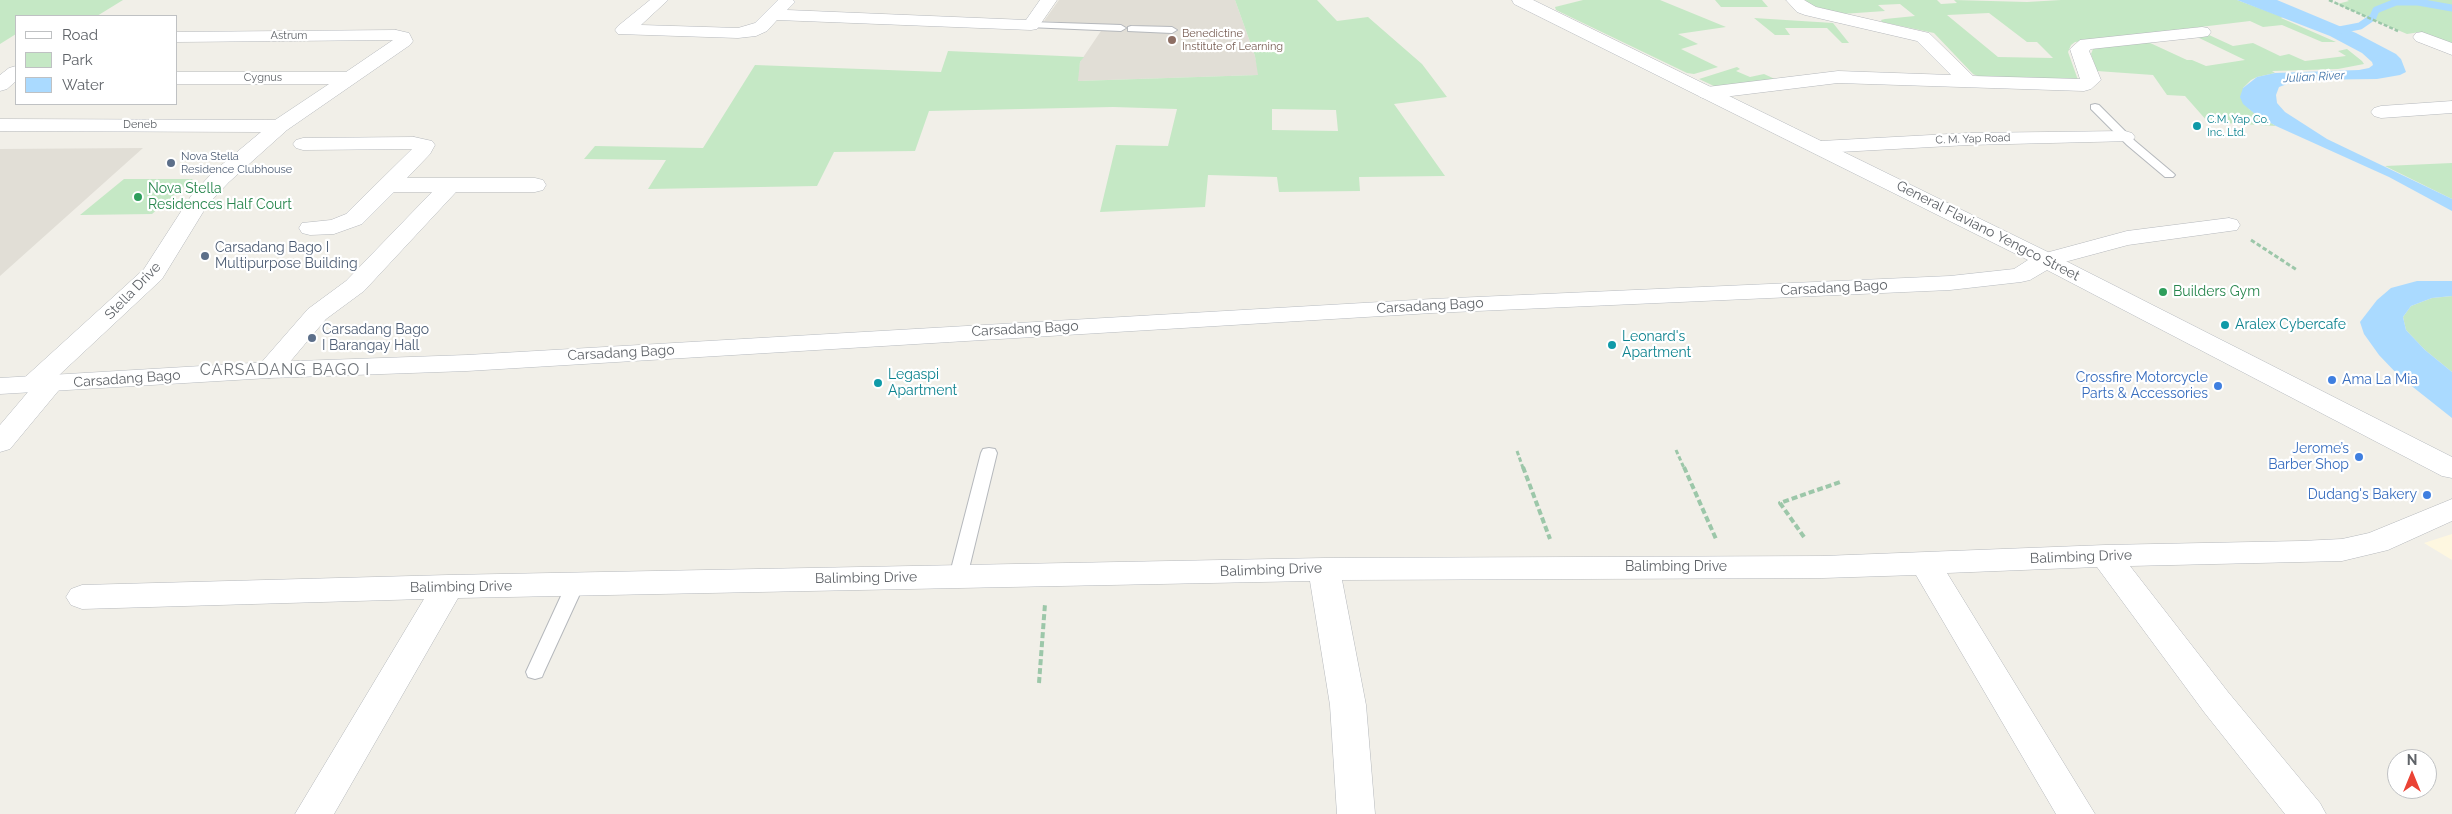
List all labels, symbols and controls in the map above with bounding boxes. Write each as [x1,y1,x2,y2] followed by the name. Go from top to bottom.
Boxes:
[15,15,178,105] legend
[62,26,98,44] text: Road
[1182,27,1283,53] place label: Benedictine Institute of Learning
[271,29,307,43] street label: Astrum
[1166,34,1178,46] marker: Benedictine Institute of Learning
[62,51,93,69] text: Park
[2283,68,2345,86] water label: Julian River
[244,71,282,85] street label: Cygnus
[62,76,104,94] text: Water
[2207,113,2269,139] place label: C.M. Yap Co. Inc. Ltd.
[123,118,157,132] street label: Deneb
[2191,120,2203,132] marker: C.M. Yap Co. Inc. Ltd.
[1935,131,2011,147] street label: C. M. Yap Road
[181,150,292,176] place label: Nova Stella Residence Clubhouse
[165,157,177,169] marker: Nova Stella Residence Clubhouse
[1894,177,2082,285] street label: General Flaviano Yengco Street
[148,181,292,213] place label: Nova Stella Residences Half Court
[132,191,144,203] marker: Nova Stella Residences Half Court
[215,240,358,272] place label: Carsadang Bago I Multipurpose Building
[199,250,211,262] marker: Carsadang Bago I Multipurpose Building
[101,259,165,323] street label: Stella Drive
[1780,277,1888,299] street label: Carsadang Bago
[2173,284,2260,300] place label: Builders Gym
[2157,286,2169,298] marker: Builders Gym
[1376,295,1484,317] street label: Carsadang Bago
[2235,317,2346,333] place label: Aralex Cybercafe
[971,318,1079,340] street label: Carsadang Bago
[2219,319,2231,331] marker: Aralex Cybercafe
[322,322,429,354] place label: Carsadang Bago I Barangay Hall
[1622,329,1691,362] place label: Leonard's Apartment
[306,332,318,344] marker: Carsadang Bago I Barangay Hall
[1606,339,1618,351] marker: Leonard's Apartment
[567,342,675,364] street label: Carsadang Bago
[198,360,372,380] district label: CARSADANG BAGO I
[73,367,181,391] street label: Carsadang Bago
[888,367,957,400] place label: Legaspi Apartment
[2076,370,2208,402] place label: Crossfire Motorcycle Parts & Accessories
[2342,372,2418,388] place label: Ama La Mia
[2326,374,2338,386] marker: Ama La Mia
[872,377,884,389] marker: Legaspi Apartment
[2212,380,2224,392] marker: Crossfire Motorcycle Parts & Accessories
[2268,441,2349,474] place label: Jerome’s Barber Shop
[2353,451,2365,463] marker: Jerome’s Barber Shop
[2308,487,2417,503] place label: Dudang's Bakery
[2421,489,2433,501] marker: Dudang's Bakery
[2030,547,2132,567] street label: Balimbing Drive
[1625,559,1727,575] street label: Balimbing Drive
[1220,560,1322,580] street label: Balimbing Drive
[815,569,917,587] street label: Balimbing Drive
[410,578,512,596] street label: Balimbing Drive
[2387,749,2437,799] north arrow
[2407,752,2417,768] text: N

